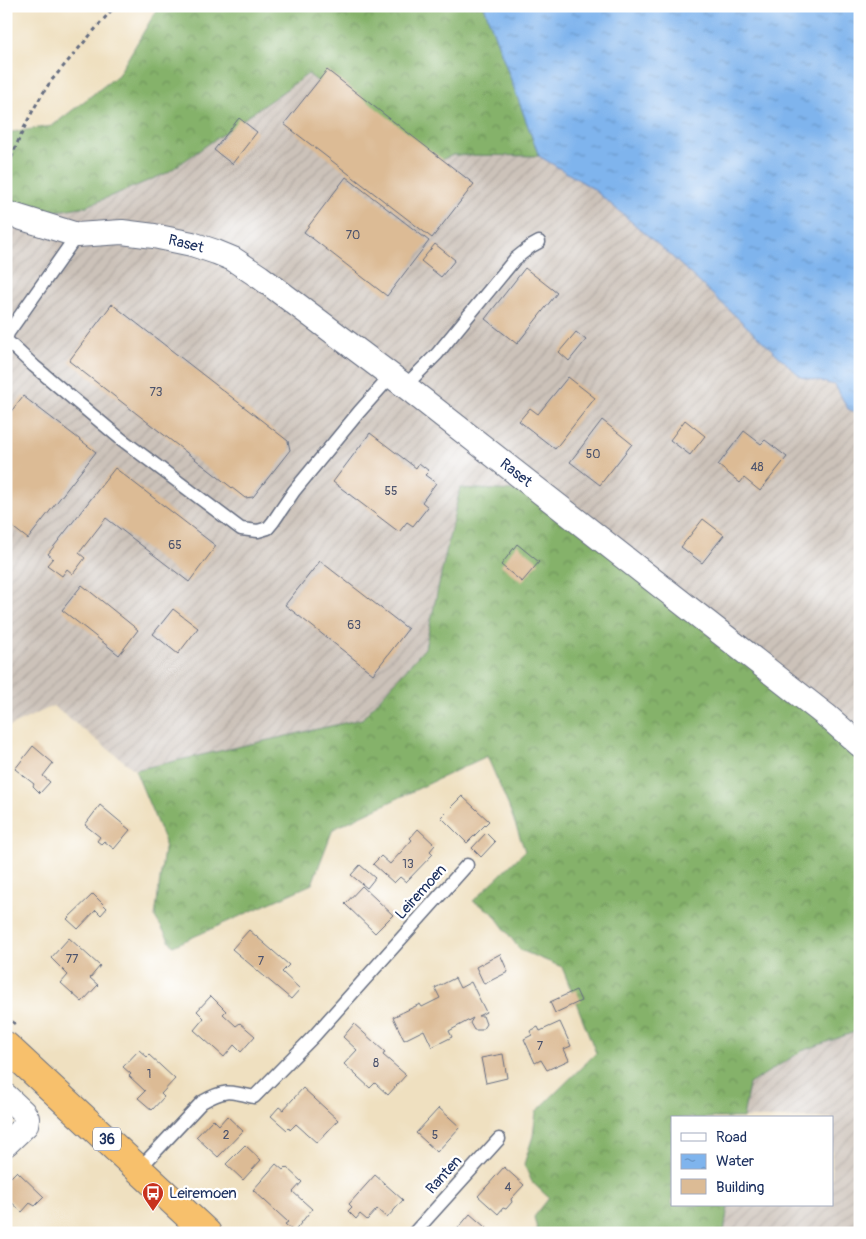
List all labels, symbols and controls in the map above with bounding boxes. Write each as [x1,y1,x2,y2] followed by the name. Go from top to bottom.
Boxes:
[346,228,360,243] house number: 70
[166,230,207,258] street label: Raset
[149,385,163,400] house number: 73
[586,447,600,462] house number: 50
[496,454,537,492] street label: Raset
[750,460,764,475] house number: 48
[384,484,398,499] house number: 55
[168,538,182,553] house number: 65
[347,618,361,633] house number: 63
[402,857,414,872] house number: 13
[391,860,451,924] street label: Leiremoen
[66,952,79,967] house number: 77
[258,954,265,969] house number: 7
[537,1039,544,1054] house number: 7
[373,1056,379,1071] house number: 8
[147,1067,151,1082] house number: 1
[671,1116,834,1206] legend
[93,1128,121,1150] road number: 36
[223,1128,230,1143] house number: 2
[432,1128,438,1143] house number: 5
[716,1128,747,1147] text: Road
[422,1152,466,1198] street label: Ranten
[716,1152,755,1171] text: Water
[716,1178,764,1197] text: Building
[505,1180,512,1195] house number: 4
[141,1181,165,1212] bus stop icon: Leiremoen
[169,1184,237,1203] place label: Leiremoen

